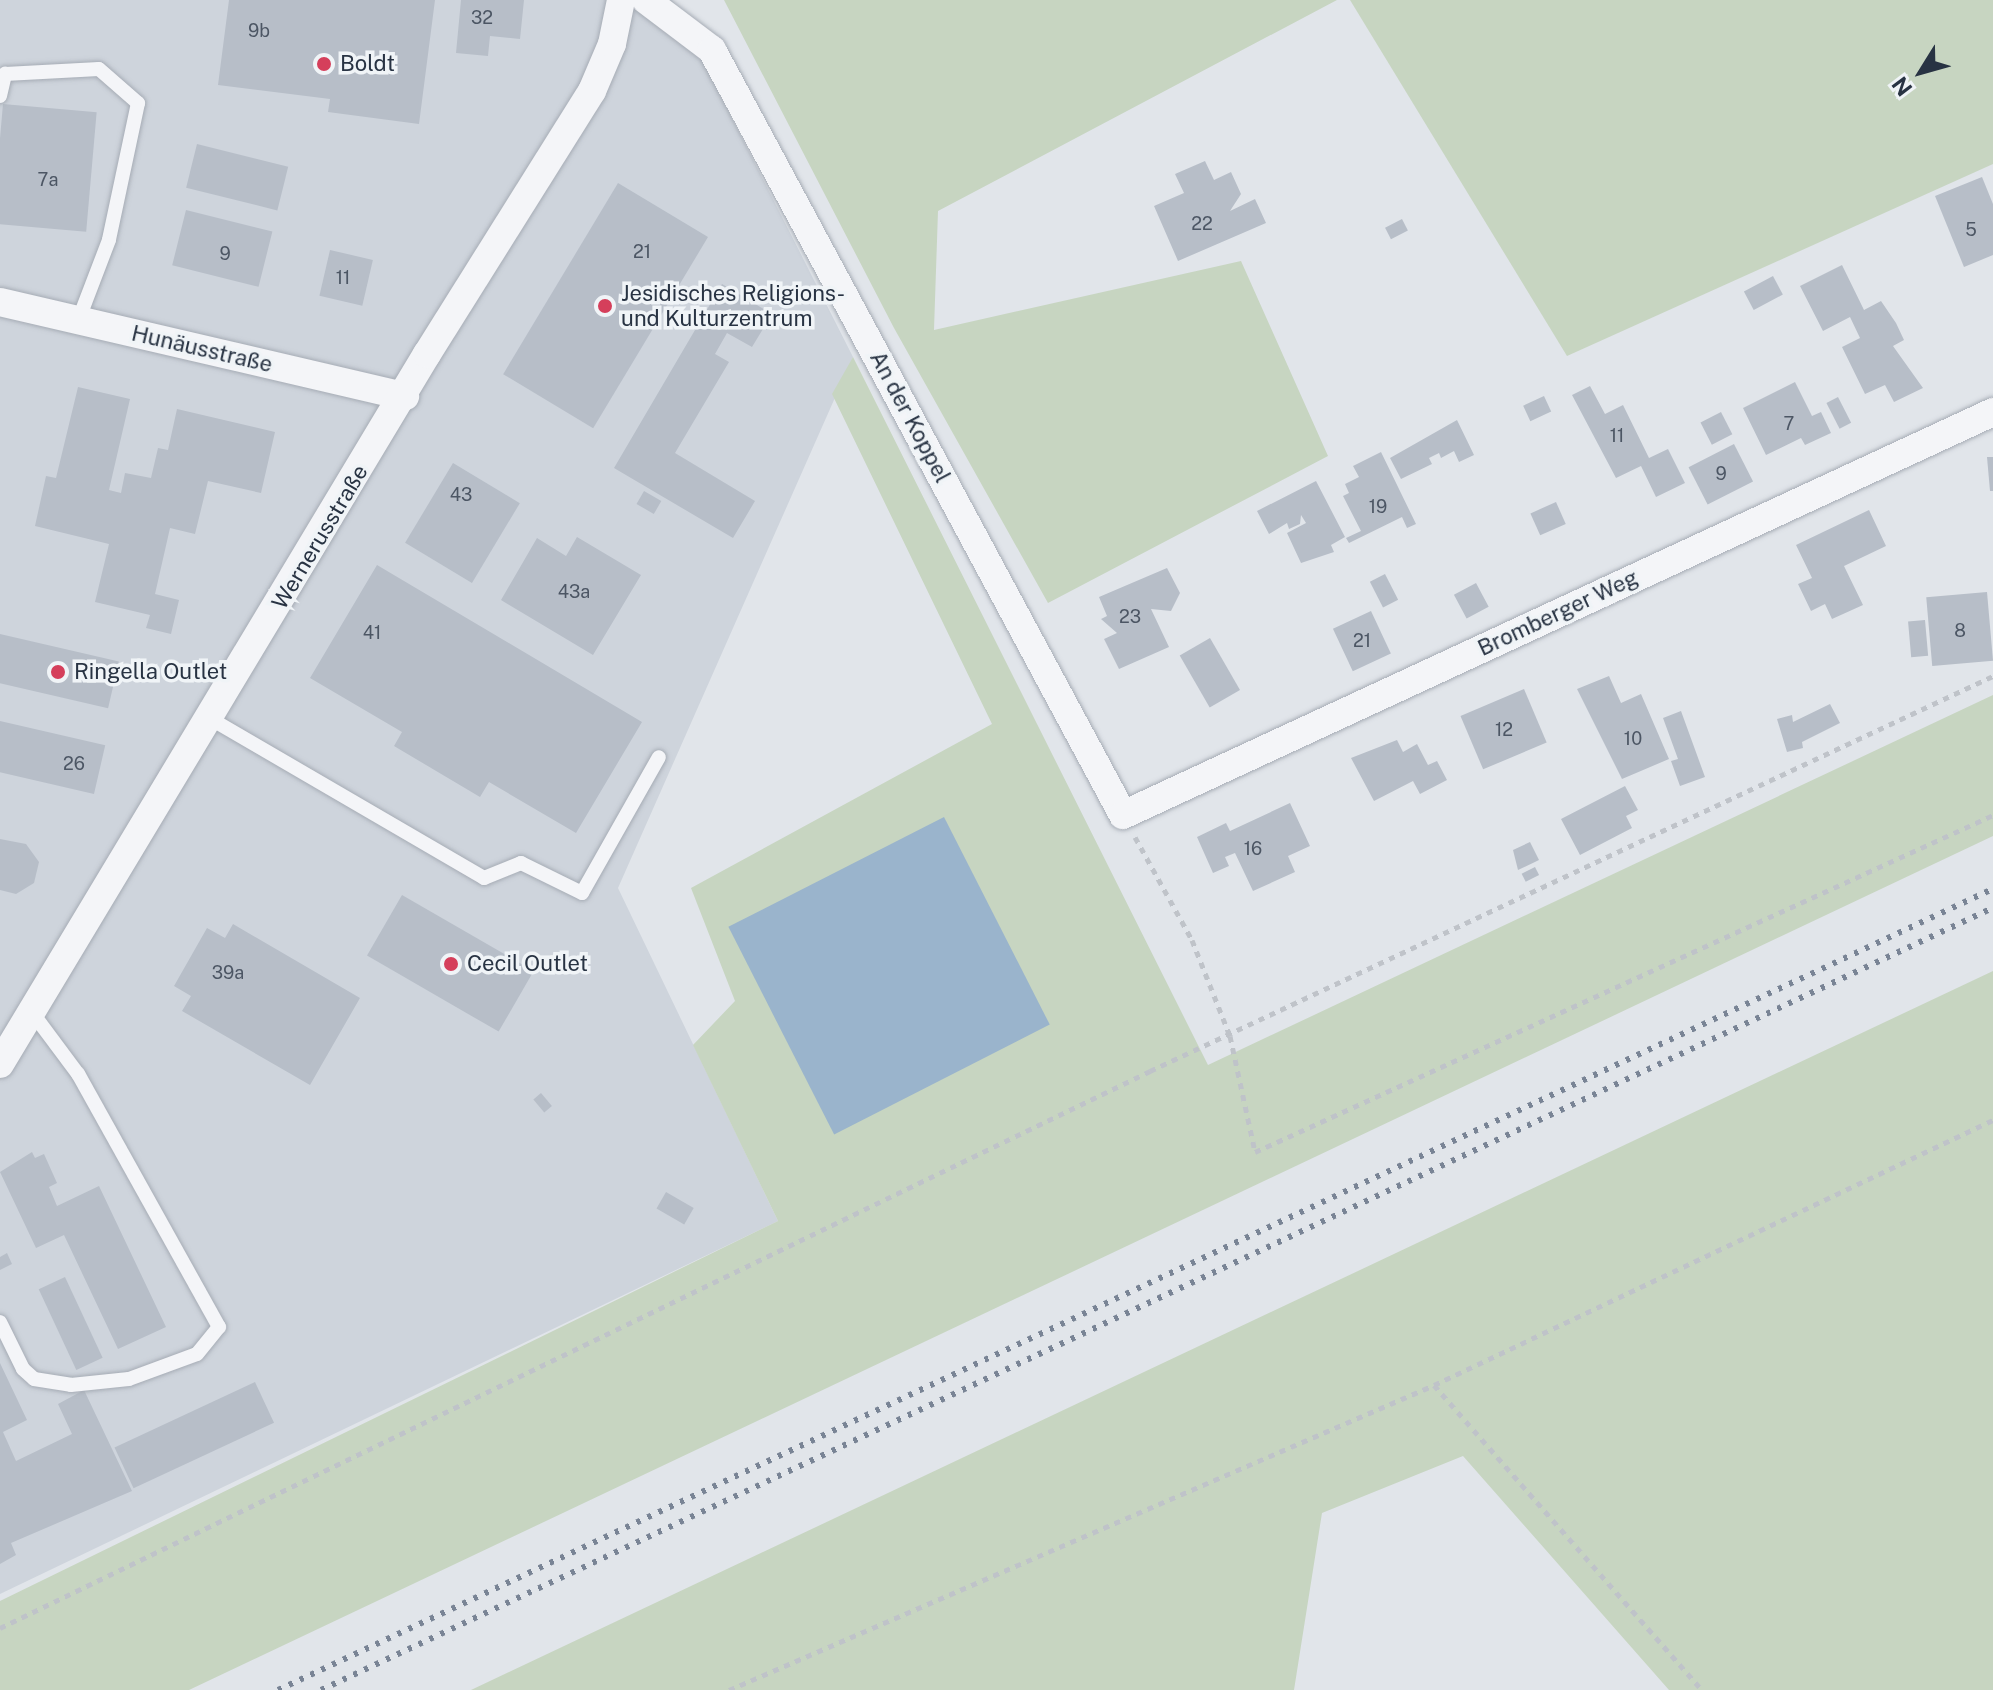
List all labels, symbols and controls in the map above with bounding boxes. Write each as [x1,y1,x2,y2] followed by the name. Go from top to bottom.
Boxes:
[471,7,493,29] house number: 32
[248,20,270,42] house number: 9b
[1881,32,1961,112] north arrow
[340,51,395,77] place label: Boldt
[315,55,333,73] marker: Boldt
[1886,72,1917,101] text: N
[38,169,58,191] house number: 7a
[1191,213,1213,235] house number: 22
[1965,219,1977,241] house number: 5
[633,241,651,263] house number: 21
[219,243,231,265] house number: 9
[336,267,350,289] house number: 11
[621,280,845,332] place label: Jesidisches Religions- und Kulturzentrum
[596,297,614,315] marker: Jesidisches Religions- und Kulturzentrum
[129,320,275,378] street label: Hunäusstraße
[864,347,956,487] street label: An der Koppel
[1784,413,1794,435] house number: 7
[1610,425,1624,447] house number: 11
[266,460,374,614] street label: Wernerusstraße
[1715,463,1727,485] house number: 9
[450,484,472,506] house number: 43
[1369,496,1387,518] house number: 19
[1473,564,1643,662] street label: Bromberger Weg
[558,581,590,603] house number: 43a
[1119,606,1141,628] house number: 23
[1954,620,1966,642] house number: 8
[363,622,381,644] house number: 41
[1353,630,1371,652] house number: 21
[74,659,227,685] place label: Ringella Outlet
[49,663,67,681] marker: Ringella Outlet
[1495,719,1513,741] house number: 12
[1624,728,1642,750] house number: 10
[63,753,85,775] house number: 26
[1244,838,1262,860] house number: 16
[467,951,588,977] place label: Cecil Outlet
[442,955,460,973] marker: Cecil Outlet
[212,962,244,984] house number: 39a

